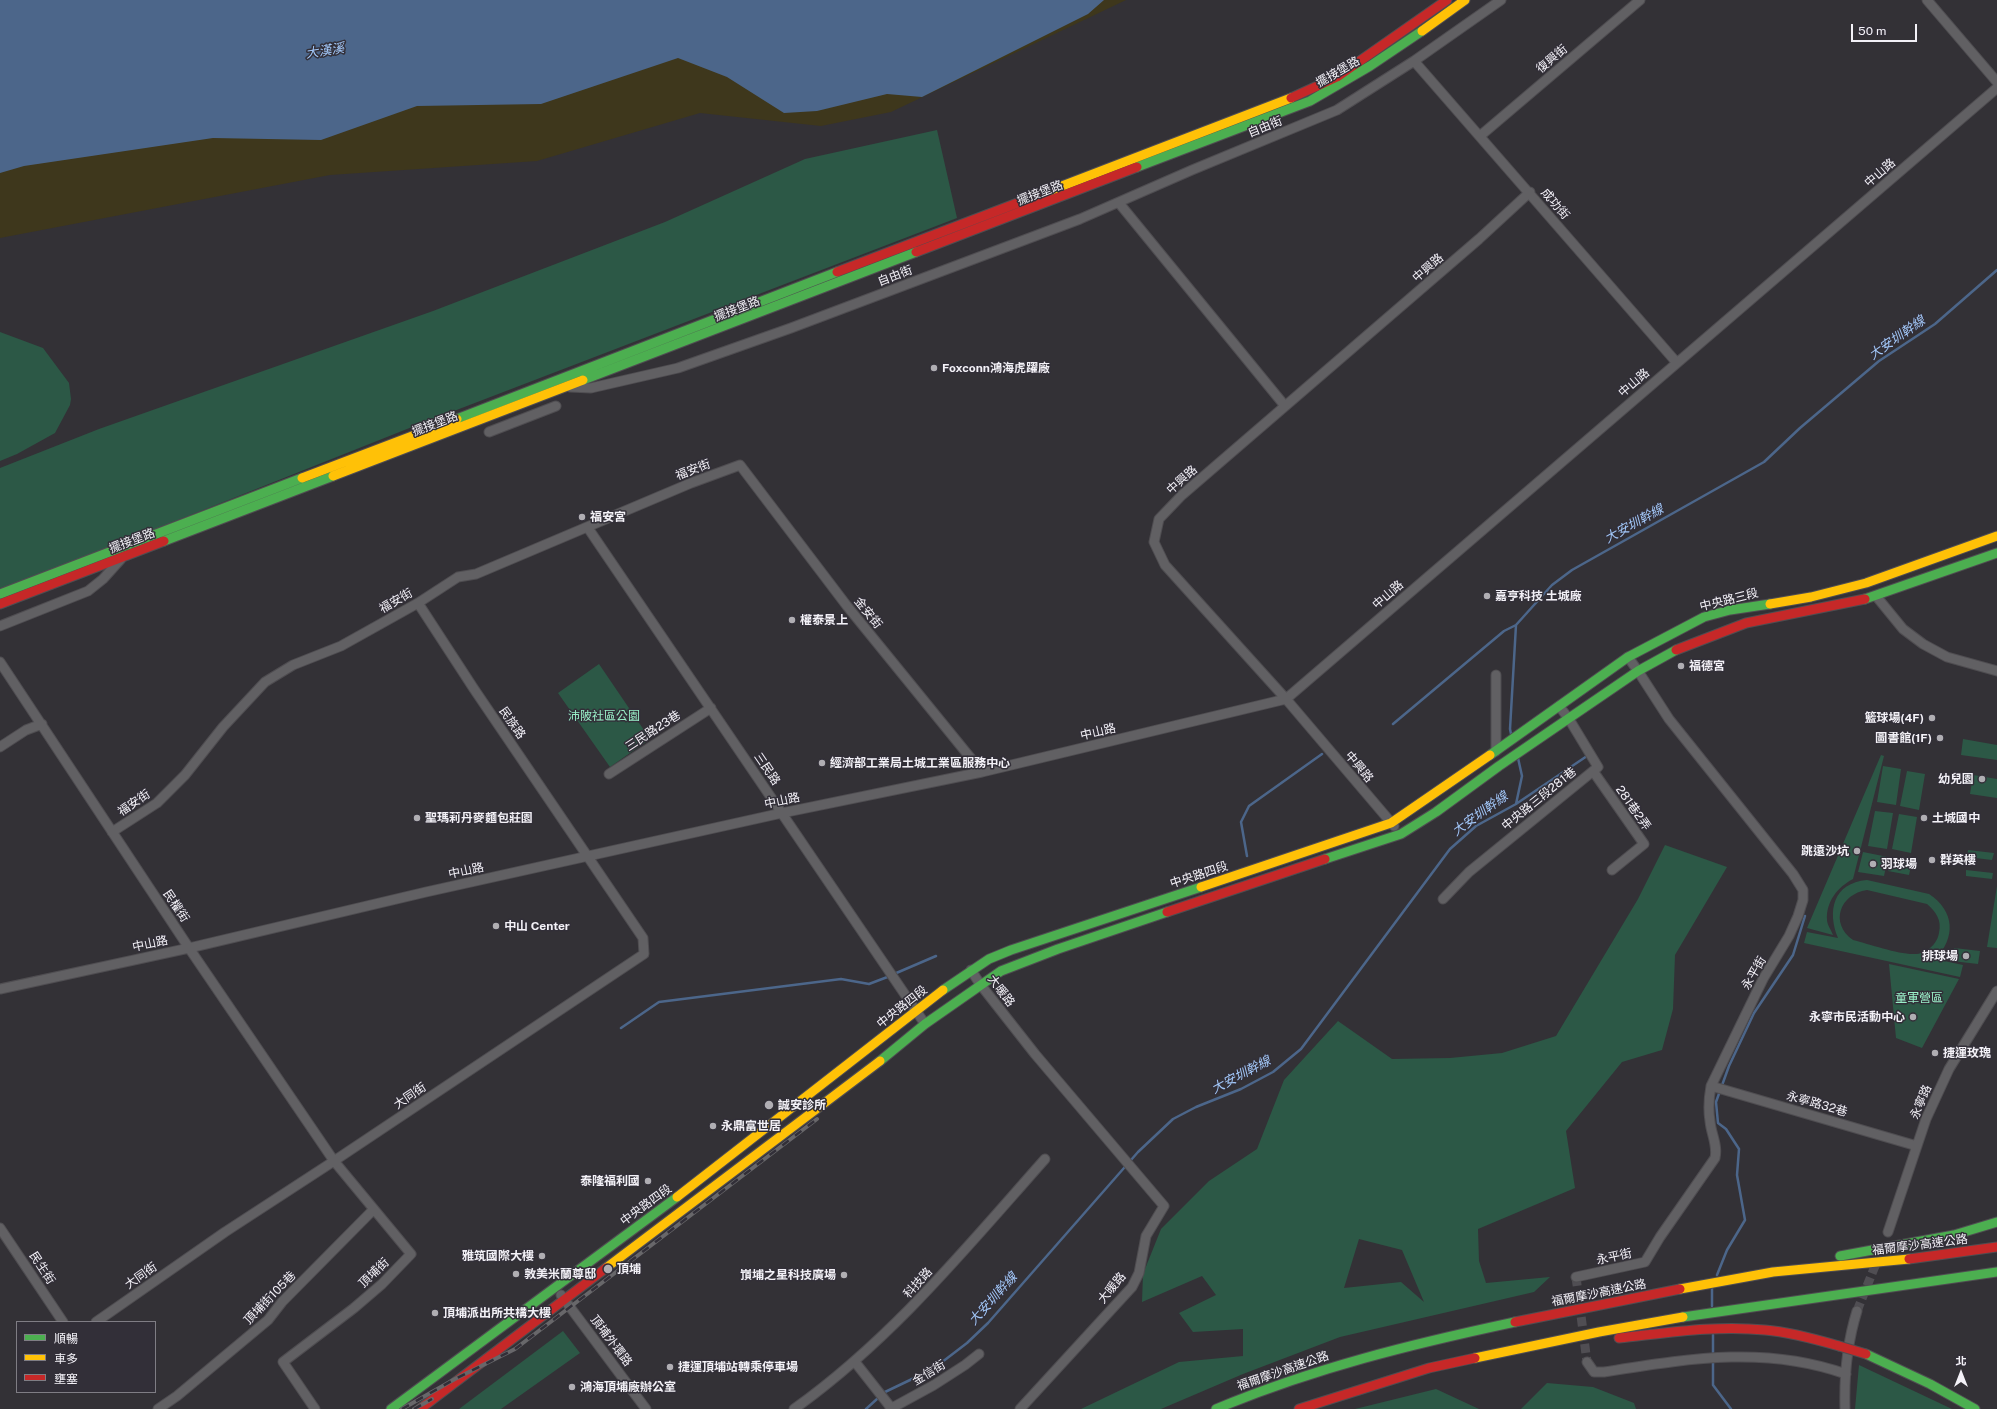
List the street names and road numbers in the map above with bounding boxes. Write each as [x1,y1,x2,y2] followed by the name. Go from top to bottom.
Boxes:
[1534,42,1570,76] street label: 復興街
[1314,54,1362,90] street label: 擺接堡路
[1246,114,1284,140] street label: 自由街
[1862,156,1898,190] street label: 中山路
[1015,178,1065,208] street label: 擺接堡路
[1538,186,1572,222] street label: 成功街
[1410,251,1446,285] street label: 中興路
[876,263,914,289] street label: 自由街
[712,294,762,324] street label: 擺接堡路
[1616,366,1652,400] street label: 中山路
[410,409,460,439] street label: 擺接堡路
[674,457,712,483] street label: 福安街
[1164,463,1200,497] street label: 中興路
[107,526,157,556] street label: 擺接堡路
[1370,578,1406,612] street label: 中山路
[377,586,415,616] street label: 福安街
[1698,586,1760,614] street label: 中央路三段
[851,594,885,632] street label: 金安街
[496,704,528,742] street label: 民族路
[623,708,683,754] street label: 三民路23巷
[1079,721,1117,743] street label: 中山路
[1342,749,1376,785] street label: 中興路
[751,750,783,788] street label: 三民路
[1499,765,1579,833] street label: 中央路三段281巷
[1612,783,1654,833] street label: 281巷2弄
[115,787,153,819] street label: 福安街
[763,790,801,812] street label: 中山路
[1168,859,1230,891] street label: 中央路四段
[447,860,485,882] street label: 中山路
[160,887,192,925] street label: 民權街
[131,933,169,955] street label: 中山路
[1739,954,1769,992] street label: 永平街
[984,972,1018,1010] street label: 大暖路
[874,983,930,1031] street label: 中央路四段
[391,1080,429,1112] street label: 大同街
[1907,1083,1935,1121] street label: 永寧路
[1785,1088,1849,1120] street label: 永寧路32巷
[617,1182,675,1228] street label: 中央路四段
[1871,1232,1969,1258] street label: 福爾摩沙高速公路
[1595,1246,1633,1268] street label: 永平街
[26,1249,58,1287] street label: 民生街
[356,1255,392,1291] street label: 頂埔街
[122,1260,160,1292] street label: 大同街
[901,1265,935,1301] street label: 科技路
[241,1269,299,1327] street label: 頂埔街105巷
[1095,1269,1129,1307] street label: 大暖路
[1551,1277,1647,1309] street label: 福爾摩沙高速公路
[587,1313,635,1369] street label: 頂埔外環路
[1235,1349,1331,1393] street label: 福爾摩沙高速公路
[910,1358,948,1388] street label: 金信街

